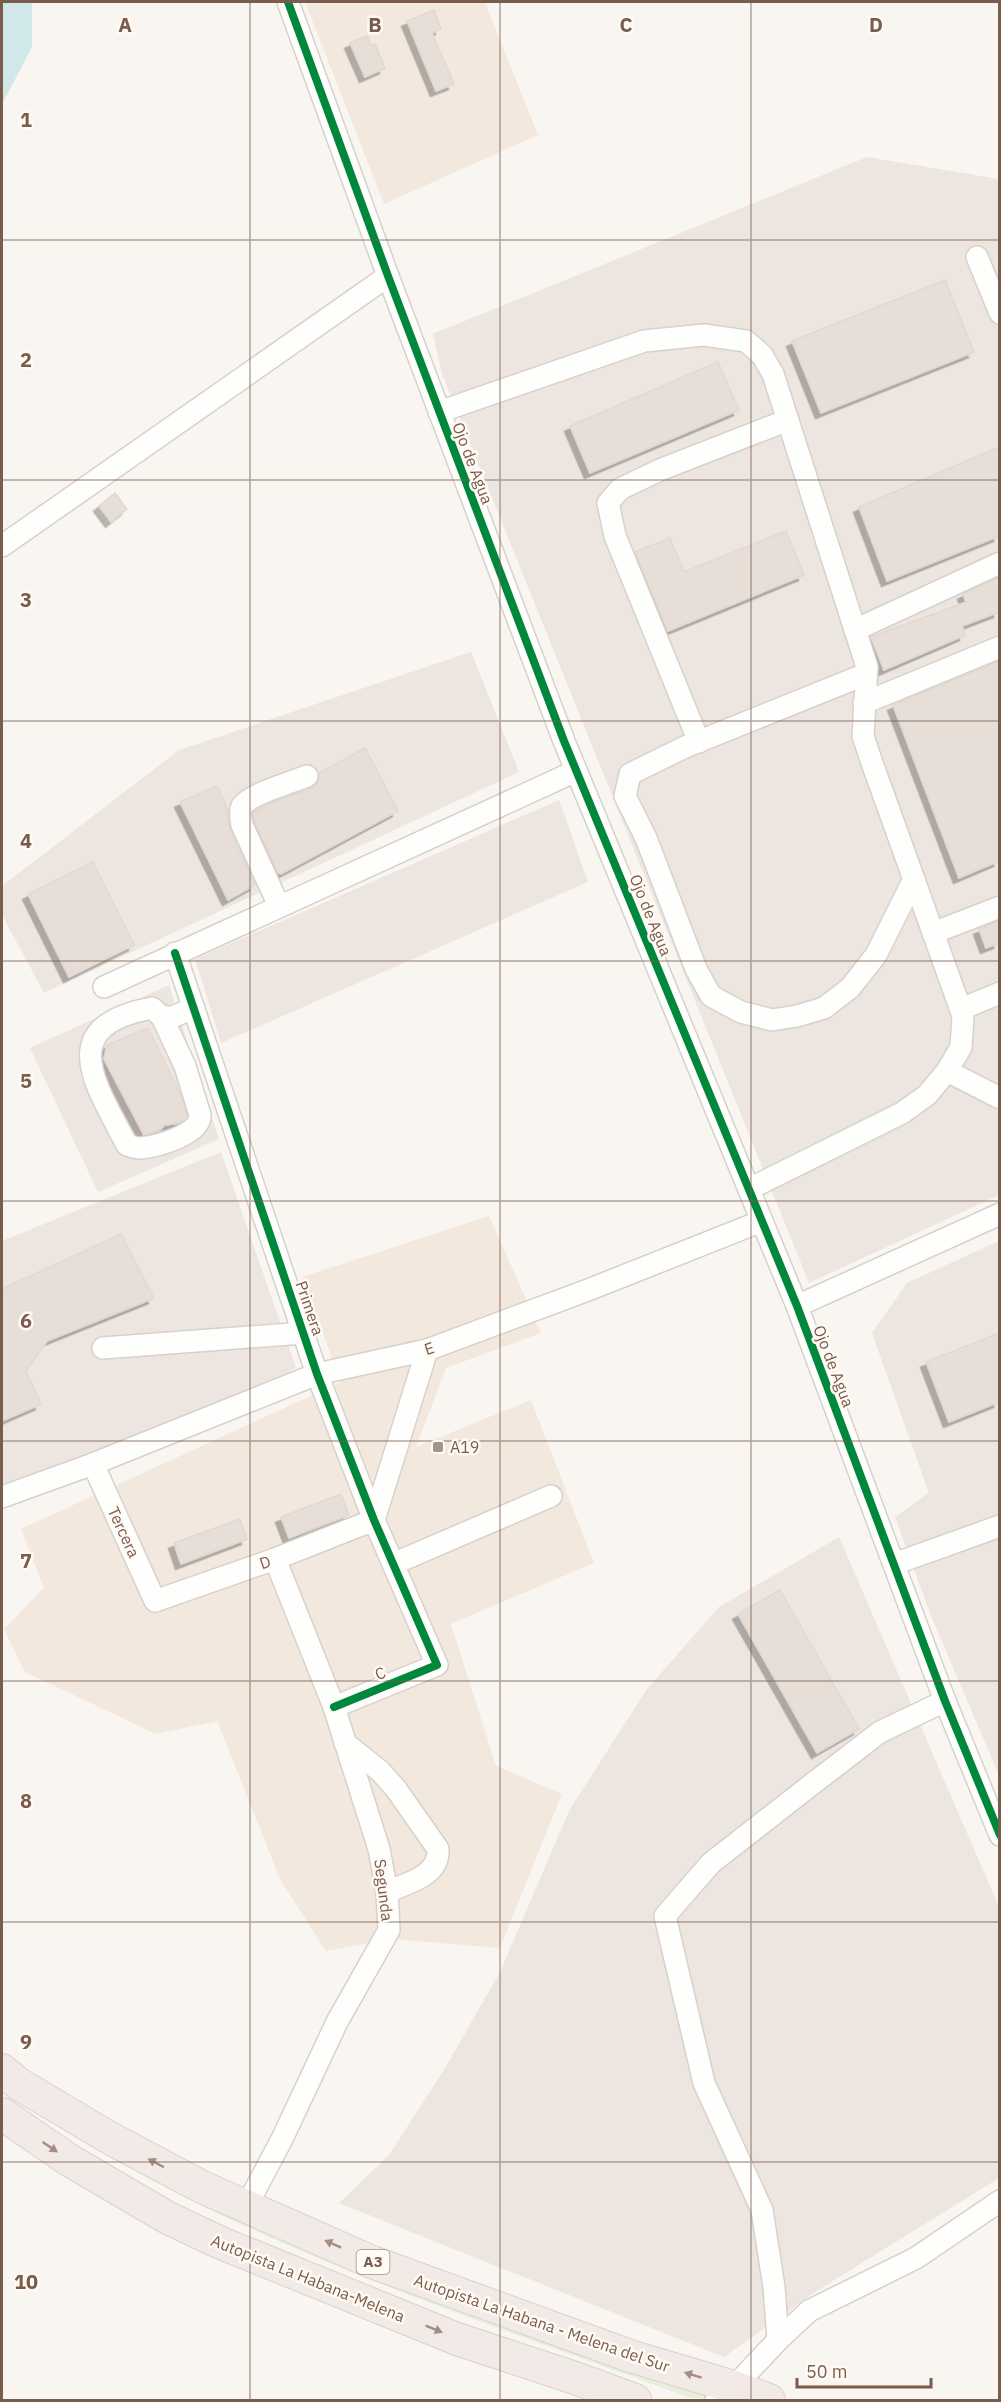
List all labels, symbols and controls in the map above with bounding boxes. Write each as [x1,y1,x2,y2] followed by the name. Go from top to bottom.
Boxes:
[118,11,132,38] text: A
[368,11,382,38] text: B
[619,11,633,38] text: C
[869,11,883,38] text: D
[20,106,32,133] text: 1
[20,346,32,373] text: 2
[448,419,498,507] street label: Ojo de Agua
[20,586,32,613] text: 3
[20,827,32,854] text: 4
[626,871,677,959] street label: Ojo de Agua
[20,1067,32,1094] text: 5
[291,1278,329,1338] street label: Primera
[20,1307,32,1334] text: 6
[809,1322,859,1410] street label: Ojo de Agua
[421,1337,437,1359] street label: E
[450,1437,479,1457] place label: A19
[431,1440,445,1454] marker: A19
[104,1503,145,1561] street label: Tercera
[20,1547,32,1574] text: 7
[257,1551,273,1573] street label: D
[372,1662,388,1684] street label: C
[20,1787,32,1814] text: 8
[370,1858,398,1923] street label: Segunda
[20,2028,32,2055] text: 9
[42,2141,58,2152] one-way arrow
[147,2158,164,2167] one-way arrow
[208,2230,408,2326] street label: Autopista La Habana-Melena
[323,2239,341,2249] one-way arrow
[356,2250,389,2274] road number: A3
[14,2268,38,2295] text: 10
[412,2270,673,2376] street label: Autopista La Habana - Melena del Sur
[425,2325,443,2335] one-way arrow
[797,2351,930,2389] scale bar
[806,2360,848,2383] text: 50 m
[684,2370,702,2379] one-way arrow

